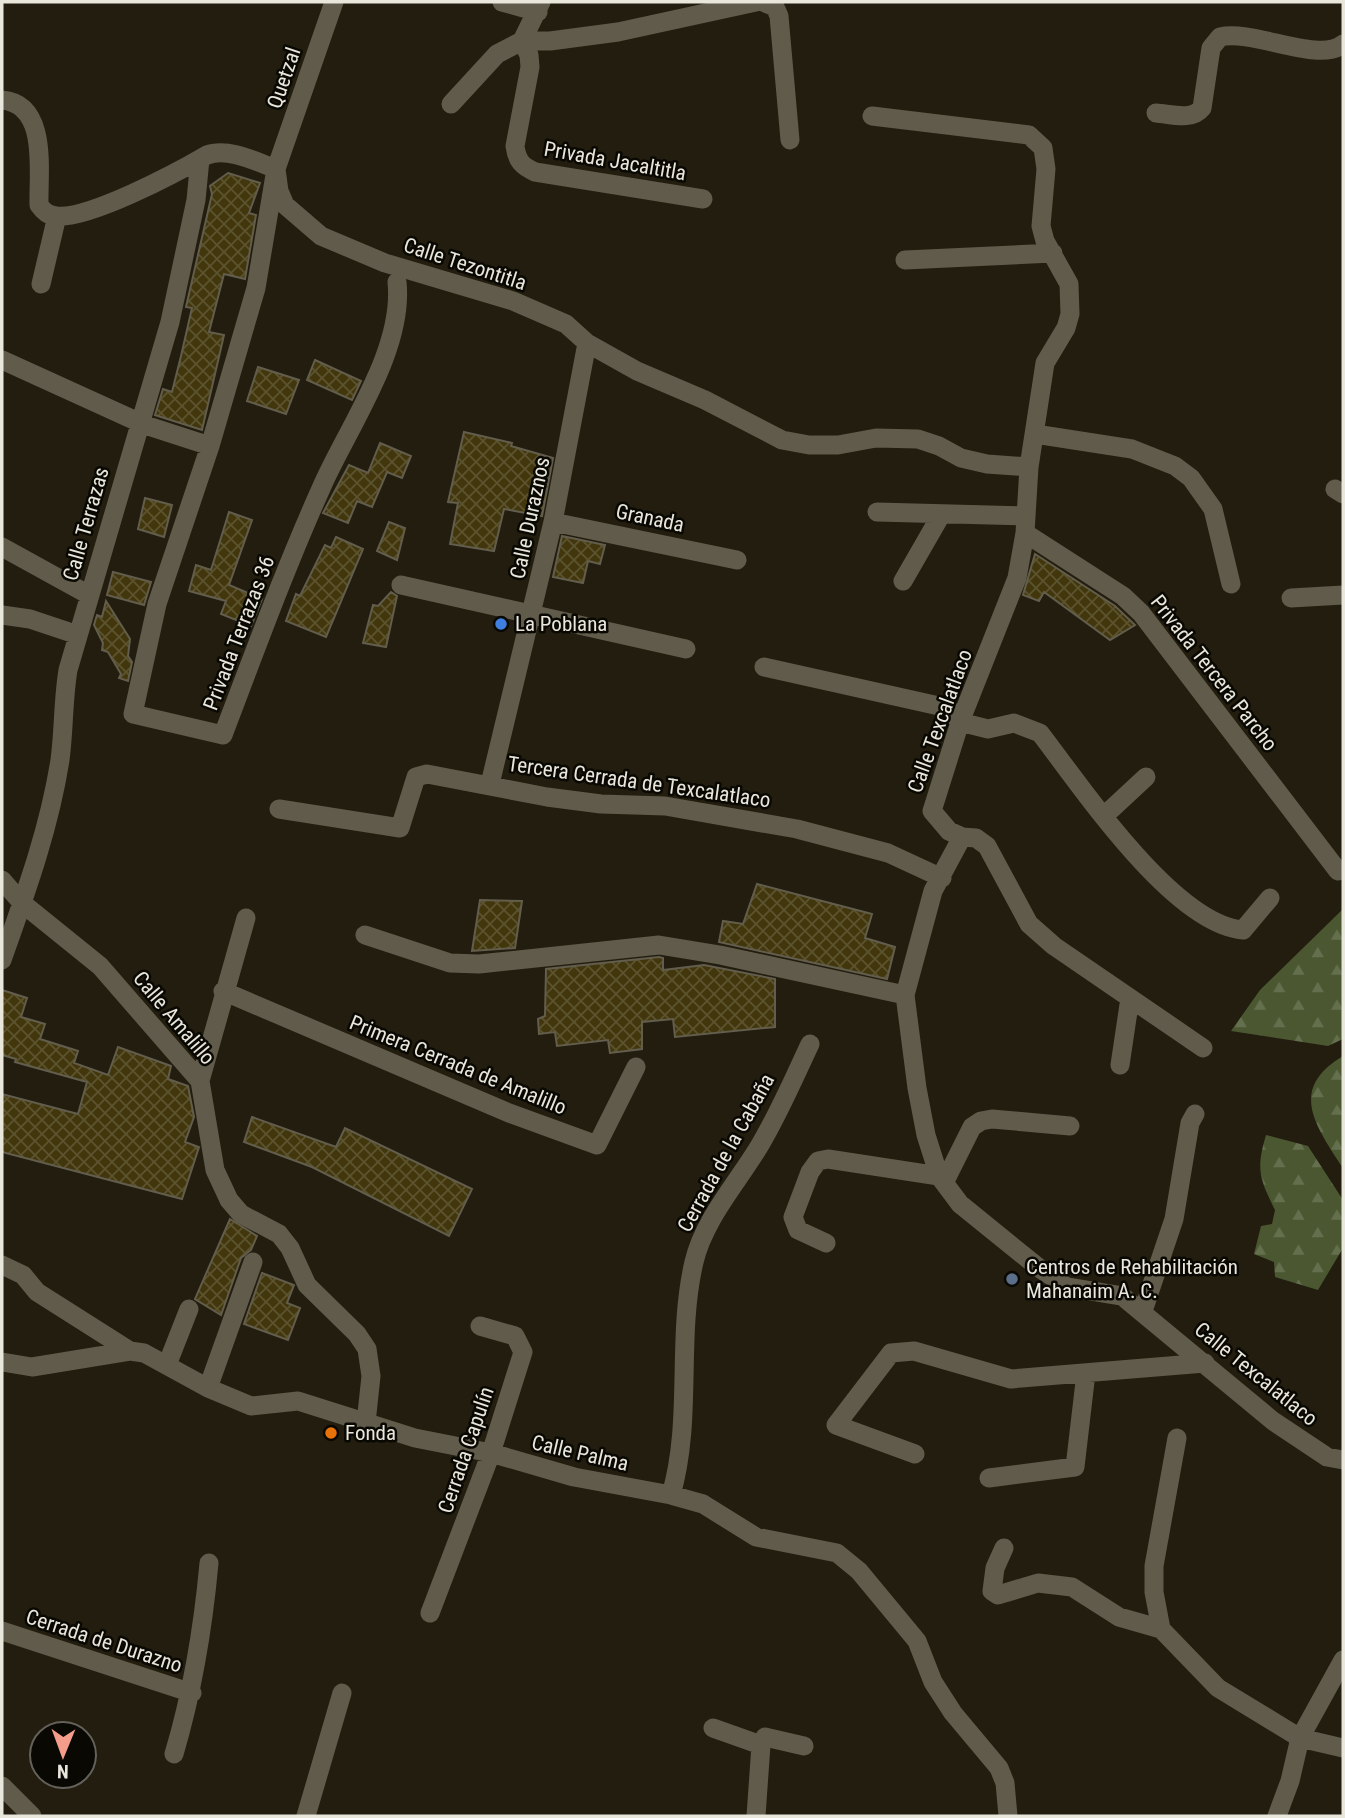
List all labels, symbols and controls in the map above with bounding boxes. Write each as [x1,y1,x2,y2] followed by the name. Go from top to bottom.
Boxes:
[262,44,306,112] street label: Quetzal
[542,137,688,185] street label: Privada Jacaltitla
[401,233,529,295] street label: Calle Tezontitla
[505,455,555,581] street label: Calle Duraznos
[58,464,114,584] street label: Calle Terrazas
[614,499,686,537] street label: Granada
[199,552,279,714] street label: Privada Terrazas 36
[1146,590,1282,756] street label: Privada Tercera Parcho
[515,612,607,636] place label: La Poblana
[493,616,509,632] marker: La Poblana
[903,646,977,796] street label: Calle Texcalatlaco
[506,752,772,812] street label: Tercera Cerrada de Texcalatlaco
[128,967,220,1069] street label: Calle Amalillo
[346,1010,570,1120] street label: Primera Cerrada de Amalillo
[673,1070,779,1236] street label: Cerrada de la Cabaña
[1026,1255,1238,1303] place label: Centros de Rehabilitación Mahanaim A. C.
[1004,1271,1020,1287] marker: Centros de Rehabilitación Mahanaim A. C.
[1190,1317,1322,1431] street label: Calle Texcalatlaco
[433,1384,499,1516] street label: Cerrada Capulín
[345,1421,396,1445] place label: Fonda
[323,1425,339,1441] marker: Fonda
[529,1430,631,1476] street label: Calle Palma
[23,1604,185,1678] street label: Cerrada de Durazno
[28,1720,98,1790] north arrow
[57,1760,69,1783] text: N

